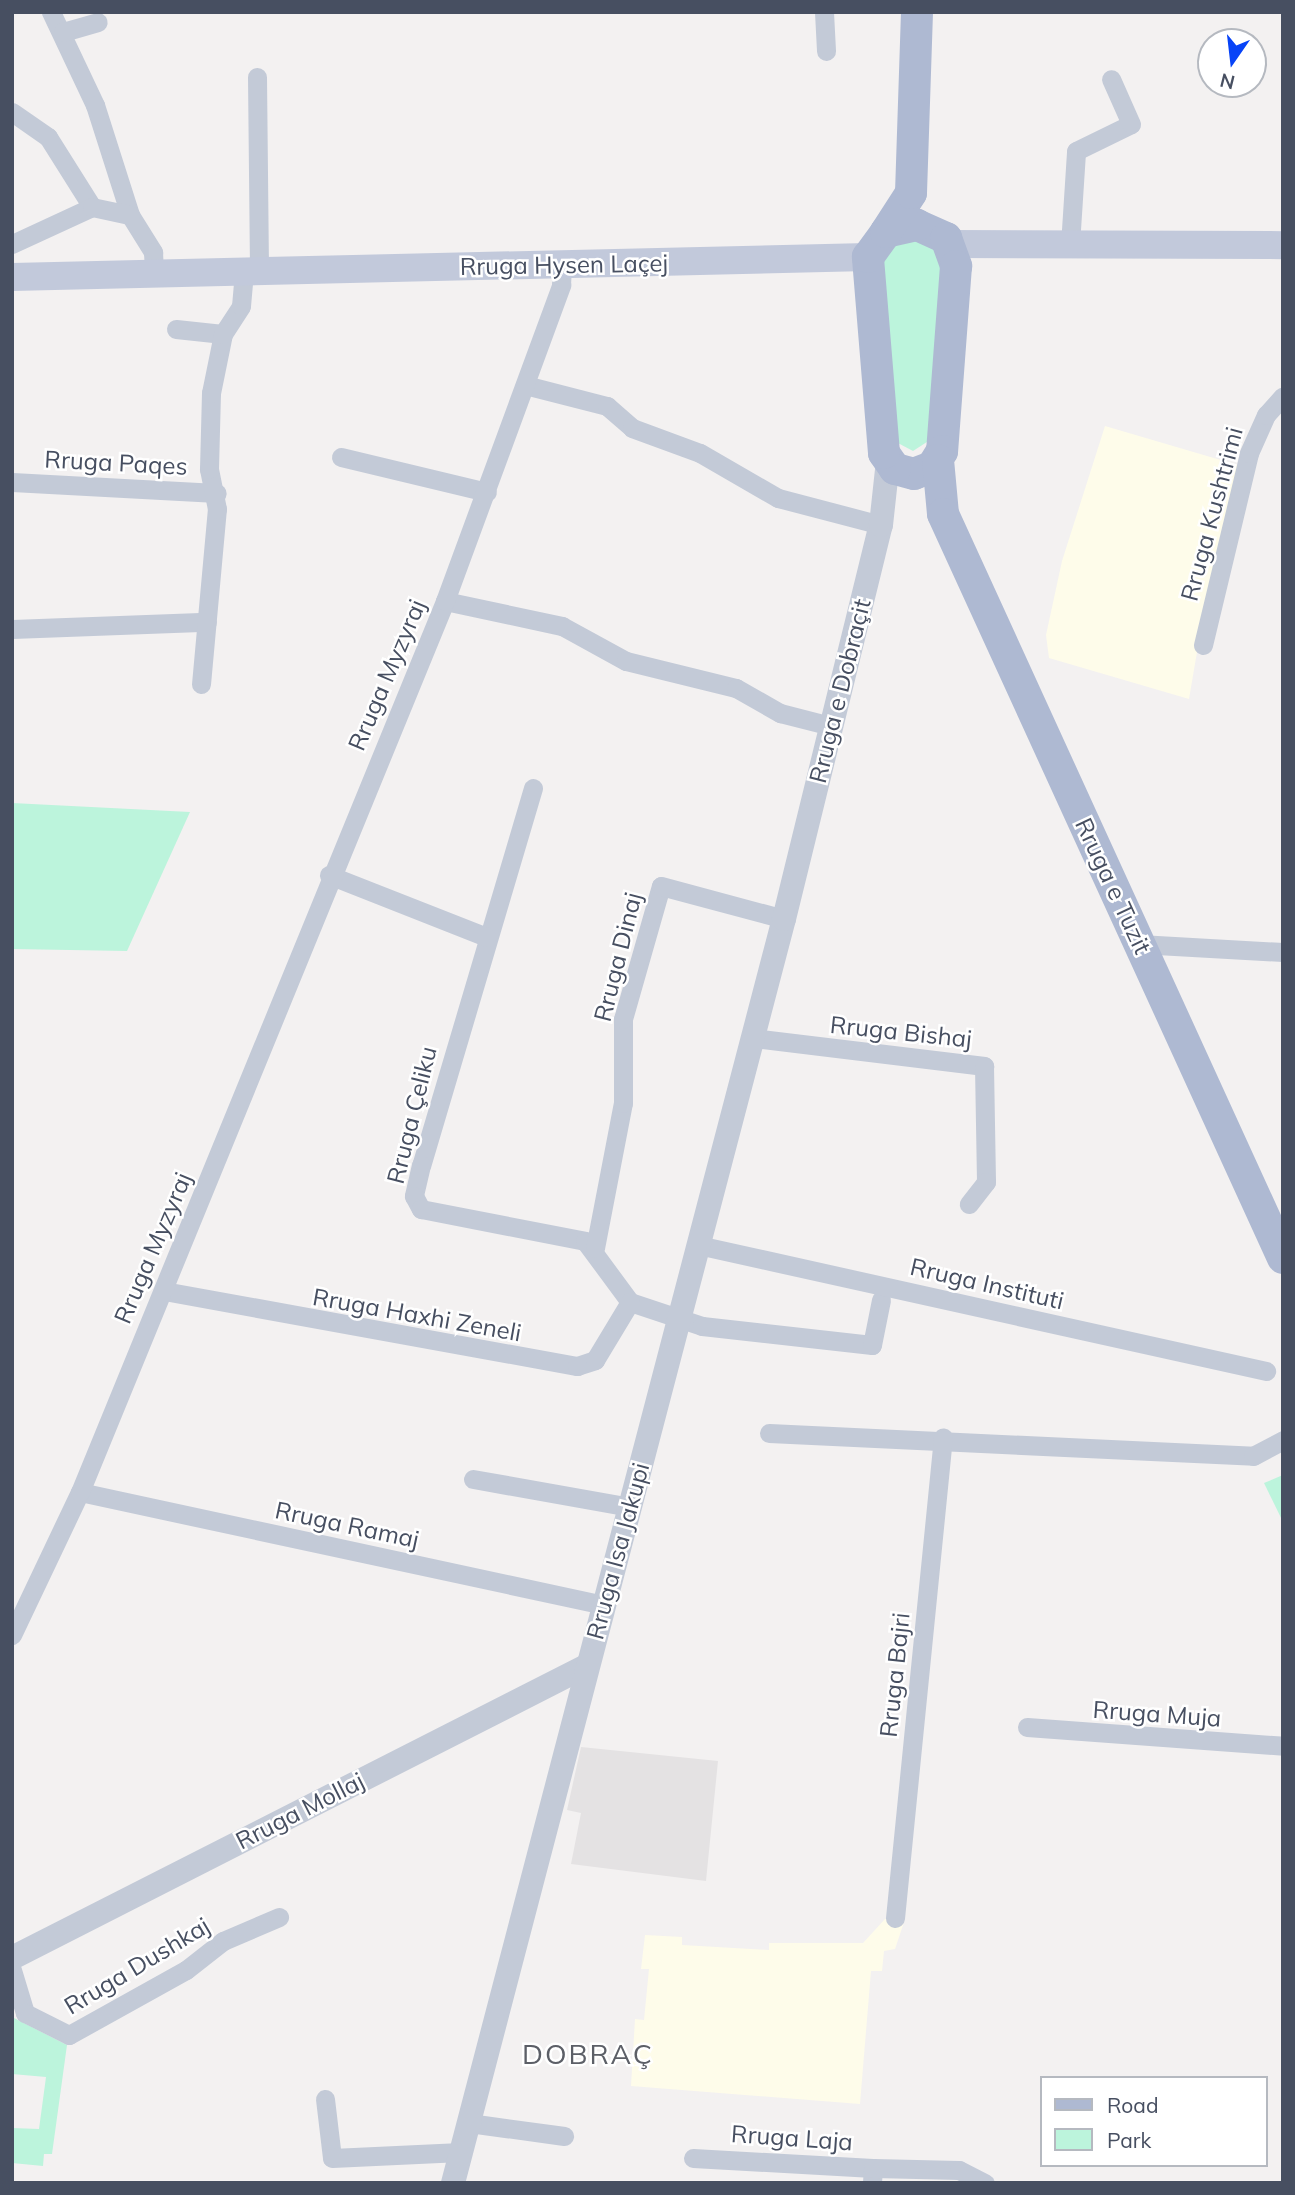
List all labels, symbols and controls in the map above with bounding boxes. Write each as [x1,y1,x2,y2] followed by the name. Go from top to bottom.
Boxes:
[1197,28,1267,98] north arrow
[1218,68,1237,95] text: N
[460,249,668,281] street label: Rruga Hysen Laçej
[1175,424,1249,604] street label: Rruga Kushtrimi
[44,445,188,481] street label: Rruga Paqes
[342,595,432,755] street label: Rruga Myzyraj
[803,596,877,786] street label: Rruga e Dobraçit
[1069,813,1157,959] street label: Rruga e Tuzit
[588,889,648,1025] street label: Rruga Dinaj
[829,1010,973,1054] street label: Rruga Bishaj
[381,1043,443,1187] street label: Rruga Çeliku
[108,1168,198,1328] street label: Rruga Myzyraj
[907,1252,1067,1316] street label: Rruga Instituti
[310,1282,524,1348] street label: Rruga Haxhi Zeneli
[581,1460,655,1642] street label: Rruga Isa Jakupi
[272,1496,422,1554] street label: Rruga Ramaj
[874,1611,916,1739] street label: Rruga Bajri
[1092,1695,1222,1733] street label: Rruga Muja
[231,1766,369,1856] street label: Rruga Mollaj
[59,1911,215,2021] street label: Rruga Dushkaj
[523,2037,653,2071] district label: DOBRAÇ
[1040,2076,1267,2167] legend
[1107,2092,1158,2118] text: Road
[730,2119,854,2157] street label: Rruga Laja
[1107,2127,1151,2153] text: Park

